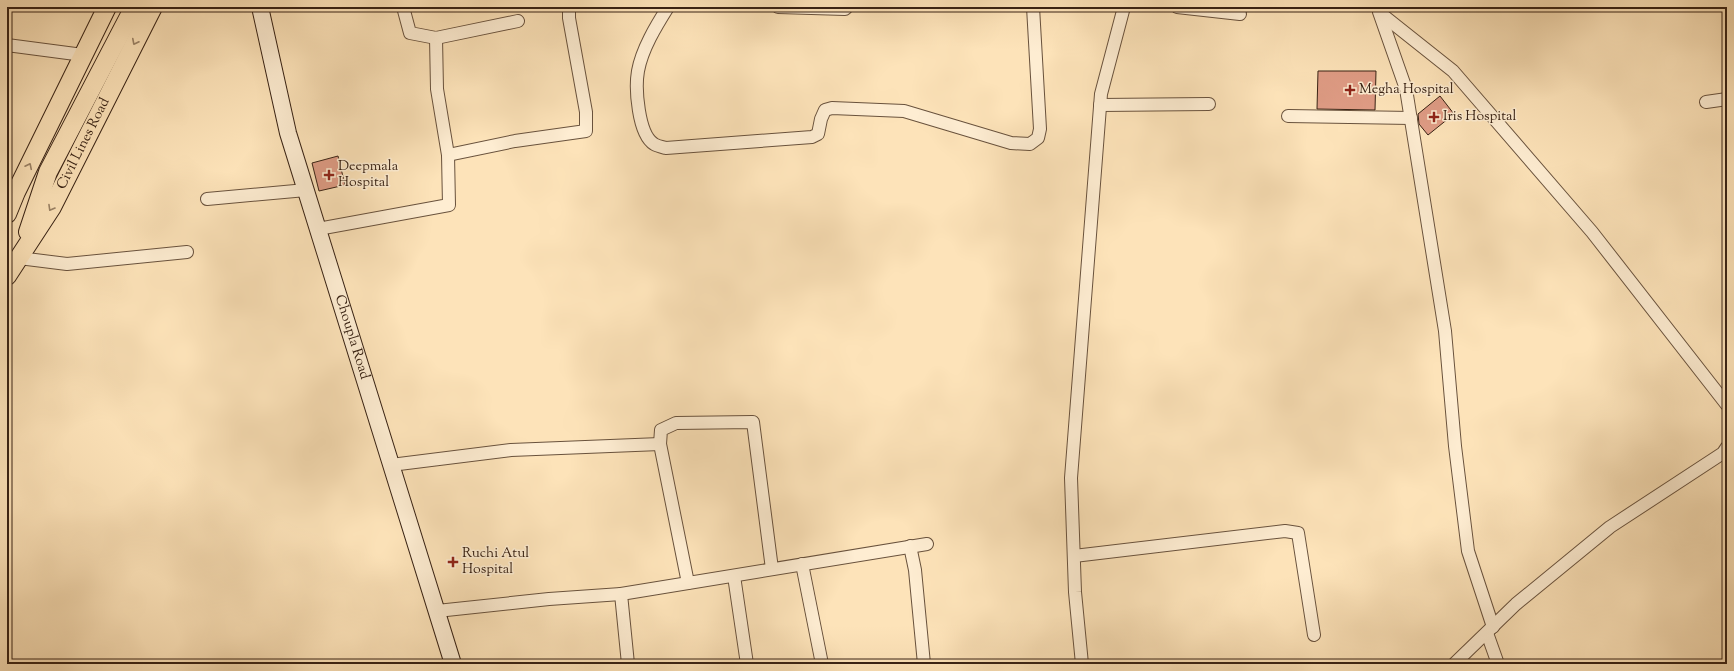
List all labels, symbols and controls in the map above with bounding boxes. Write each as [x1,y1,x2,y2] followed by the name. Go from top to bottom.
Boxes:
[133,38,140,45] one-way arrow
[1359,80,1454,100] place label: Megha Hospital
[1344,84,1356,96] marker: Megha Hospital
[52,95,115,193] street label: Civil Lines Road
[1443,107,1516,127] place label: Iris Hospital
[1428,111,1440,123] marker: Iris Hospital
[338,157,399,193] place label: Deepmala Hospital
[24,162,32,170] one-way arrow
[323,169,335,181] marker: Deepmala Hospital
[49,204,56,211] one-way arrow
[329,292,374,382] street label: Choupla Road
[462,544,529,580] place label: Ruchi Atul Hospital
[447,556,459,568] marker: Ruchi Atul Hospital

